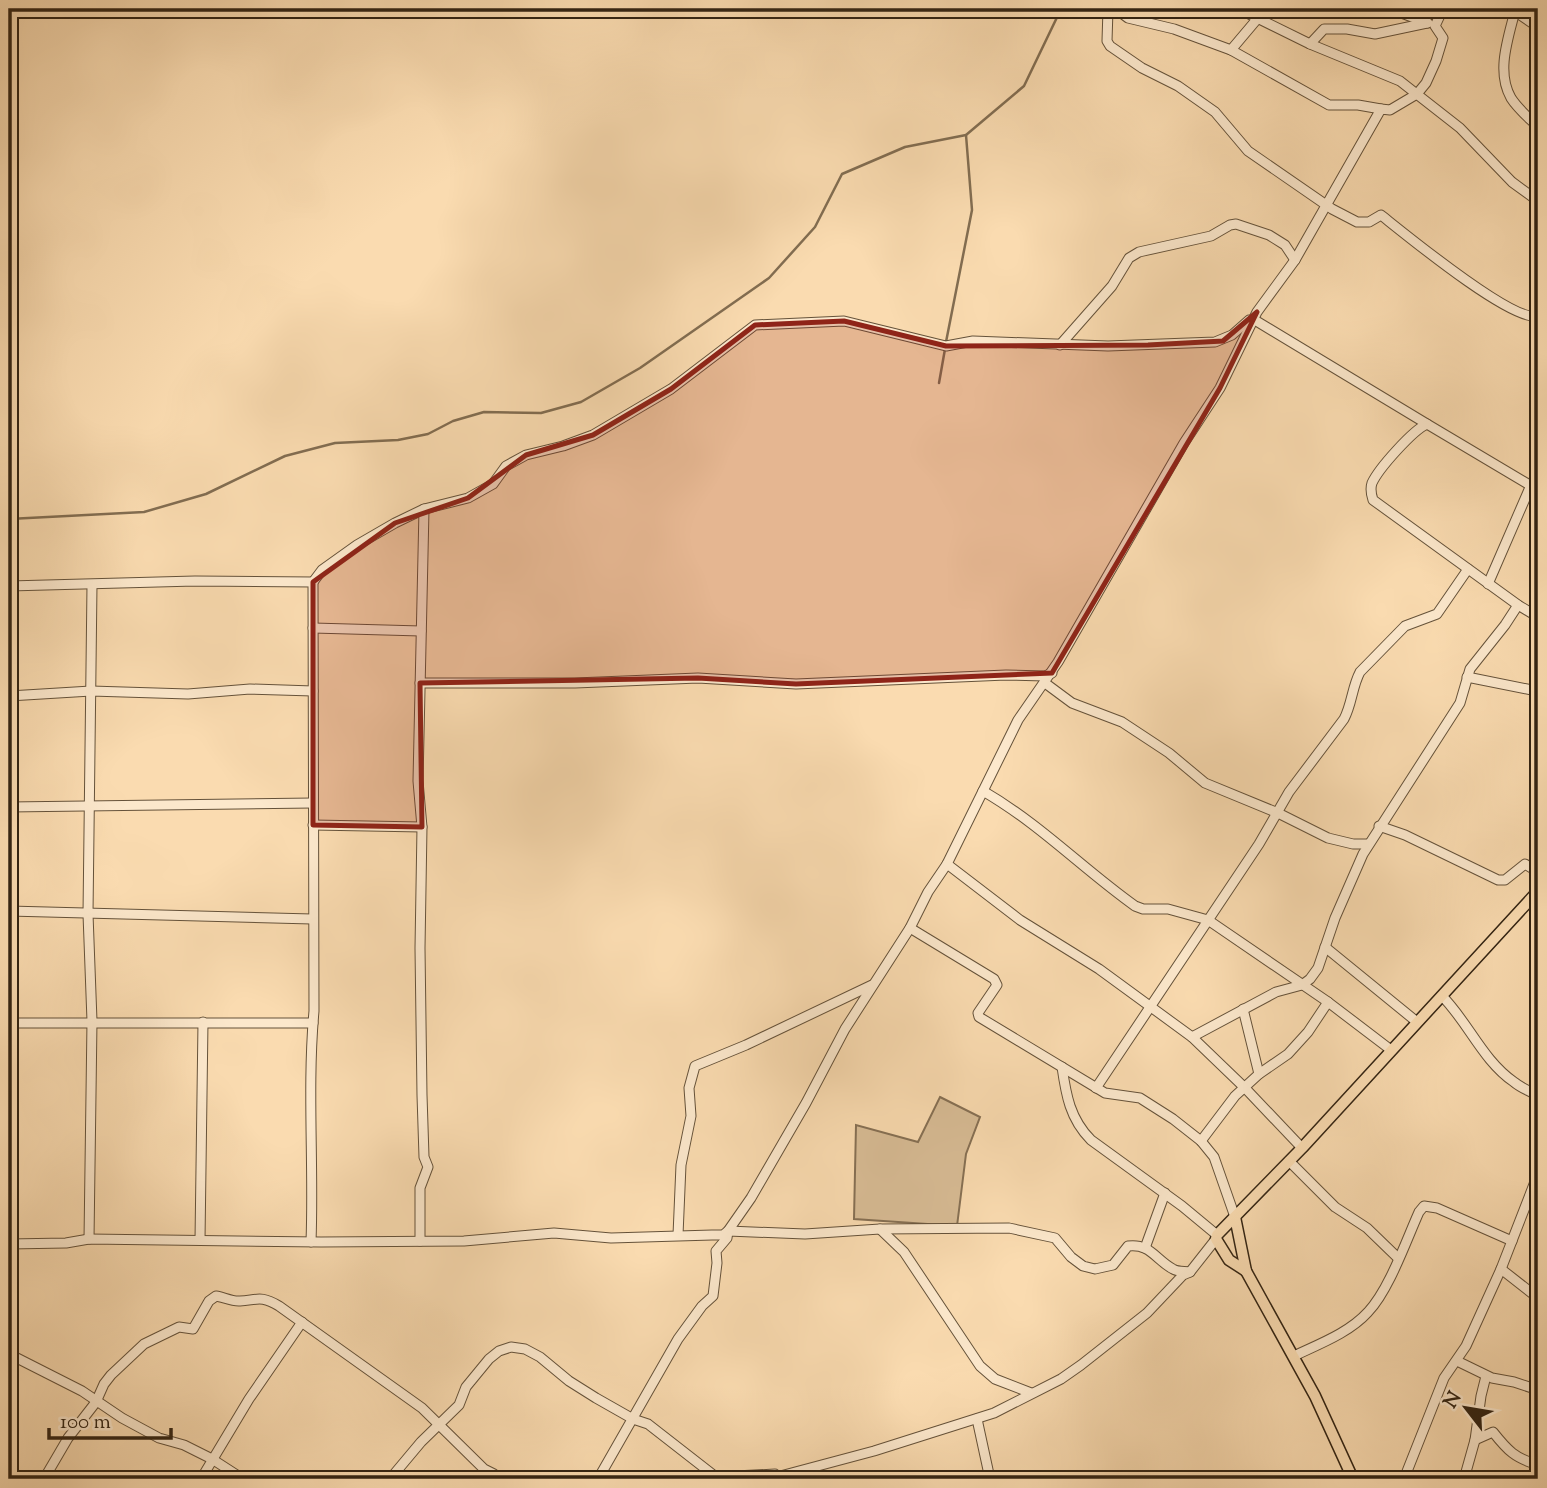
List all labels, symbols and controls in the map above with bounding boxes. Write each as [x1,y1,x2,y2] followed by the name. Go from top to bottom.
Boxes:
[1432,1372,1502,1442] north arrow
[1438,1387,1469,1414] text: N
[49,1397,172,1441] scale bar
[60,1408,111,1438] text: 100 m

